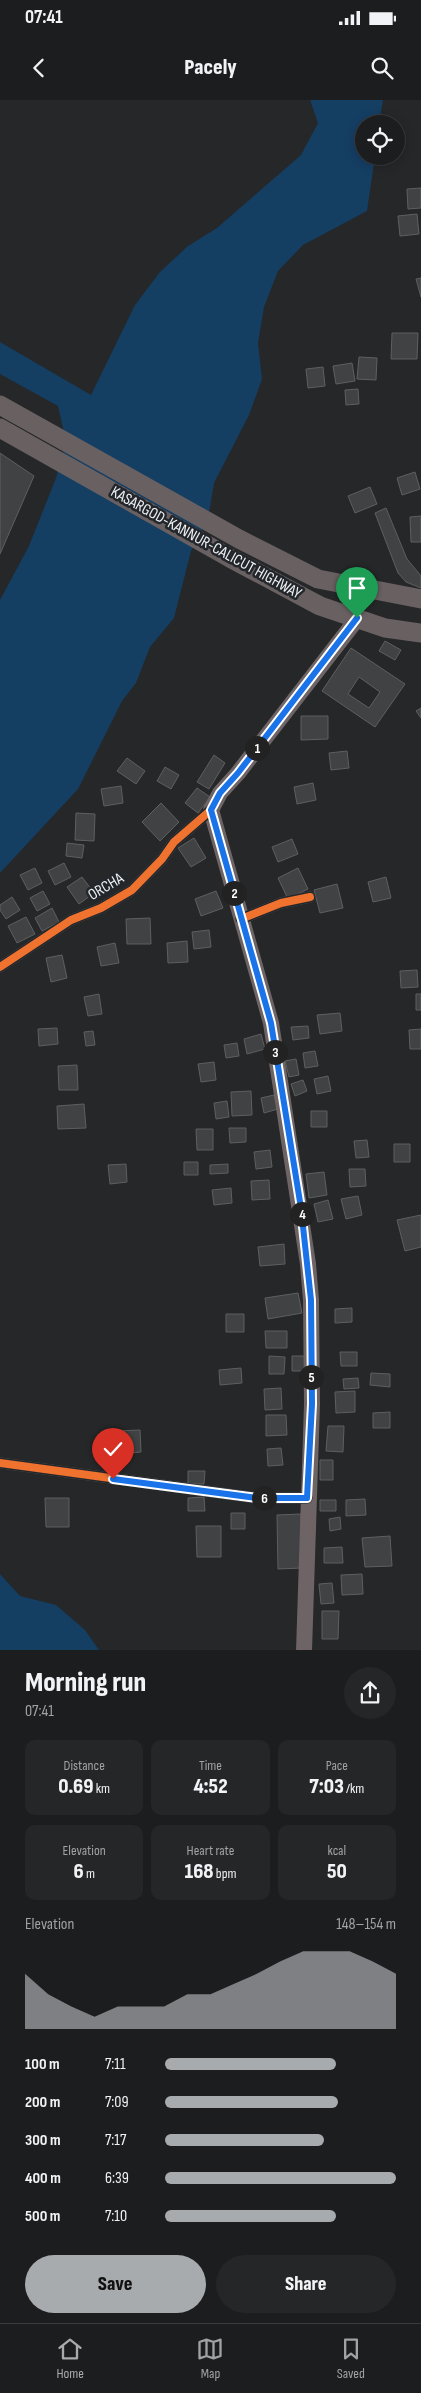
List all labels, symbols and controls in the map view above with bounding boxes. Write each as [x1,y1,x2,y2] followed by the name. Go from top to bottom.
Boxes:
[25,6,63,29] text: 07:41
[25,54,53,82] icon: back
[184,54,237,81] text: Pacely
[368,54,396,82] icon: search
[355,115,405,165] map controls
[355,115,405,165] button: locate
[107,483,305,604] street label: KASARGOD-KANNUR-CALICUT HIGHWAY
[336,567,378,618] pin
[343,574,371,602] icon: arrive
[244,736,270,760] pin: 1
[255,740,260,757] text: 1
[85,869,127,905] street label: ORCHA
[222,880,246,906] pin: 2
[231,885,238,902] text: 2
[262,1040,288,1064] pin: 3
[272,1044,279,1061] text: 3
[290,1202,314,1226] pin: 4
[299,1206,306,1223] text: 4
[298,1364,324,1390] pin: 5
[308,1369,315,1386] text: 5
[92,1428,134,1479] pin
[99,1435,127,1463] icon: check
[252,1486,276,1510] pin: 6
[261,1490,268,1507] text: 6
[25,1666,146,1699] text: Morning run
[344,1667,396,1719] button: share
[25,1702,54,1721] text: 07:41
[64,1757,105,1774] text: Distance
[199,1757,222,1774] text: Time
[326,1757,348,1774] text: Pace
[58,1774,93,1799] text: 0.69
[193,1774,228,1799] text: 4:52
[309,1774,344,1799] text: 7:03
[93,1780,110,1797] text: km
[344,1780,364,1797] text: /km
[63,1842,106,1859] text: Elevation
[187,1842,234,1859] text: Heart rate
[328,1842,346,1859] text: kcal
[73,1859,84,1884] text: 6
[185,1859,214,1884] text: 168
[327,1859,347,1884] text: 50
[84,1865,95,1882] text: m
[214,1865,236,1882] text: bpm
[25,1915,74,1934] text: Elevation
[336,1915,396,1934] text: 148–154 m
[25,2055,60,2074] text: 100 m
[105,2055,126,2074] text: 7:11
[25,2093,60,2112] text: 200 m
[105,2093,129,2112] text: 7:09
[25,2131,61,2150] text: 300 m
[105,2131,126,2150] text: 7:17
[25,2169,61,2188] text: 400 m
[105,2169,129,2188] text: 6:39
[25,2207,60,2226] text: 500 m
[105,2207,127,2226] text: 7:10
[25,2255,206,2313] button: Save
[216,2255,396,2313] button: Share
[56,2335,84,2382] tab: Home
[196,2335,224,2382] tab: Map
[337,2335,365,2382] tab: Saved

